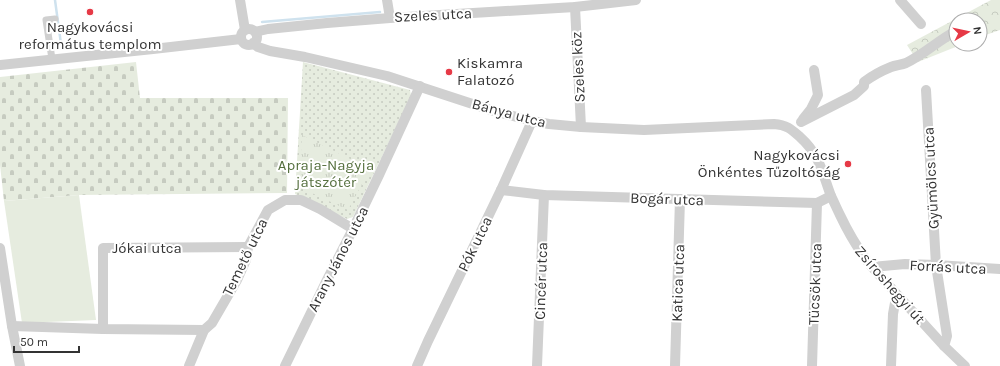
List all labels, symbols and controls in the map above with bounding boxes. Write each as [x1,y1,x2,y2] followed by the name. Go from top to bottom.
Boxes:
[394,4,472,26] street label: Szeles utca
[85,7,95,17] marker: Nagykovácsi református templom
[948,12,988,52] north arrow
[19,18,161,53] place label: Nagykovácsi református templom
[970,26,984,35] text: N
[567,31,589,103] street label: Szeles köz
[457,54,523,89] place label: Kiskamra Falatozó
[444,67,454,77] marker: Kiskamra Falatozó
[470,94,548,132] street label: Bánya utca
[919,127,943,229] street label: Gyümölcs utca
[698,146,841,181] place label: Nagykovácsi Önkéntes Tűzoltóság
[278,156,374,191] park label: Apraja-Nagyja játszótér
[843,159,853,169] marker: Nagykovácsi Önkéntes Tűzoltóság
[630,189,704,209] street label: Bogár utca
[304,203,372,315] street label: Arany János utca
[454,213,496,275] street label: Pók utca
[219,215,271,299] street label: Temető utca
[112,239,182,257] street label: Jókai utca
[531,242,551,320] street label: Cincér utca
[851,242,929,328] street label: Zsíroshegyi út
[805,243,825,325] street label: Tücsök utca
[668,244,688,322] street label: Katica utca
[909,256,987,278] street label: Forrás utca
[14,328,79,354] scale bar
[20,335,48,349] text: 50 m

